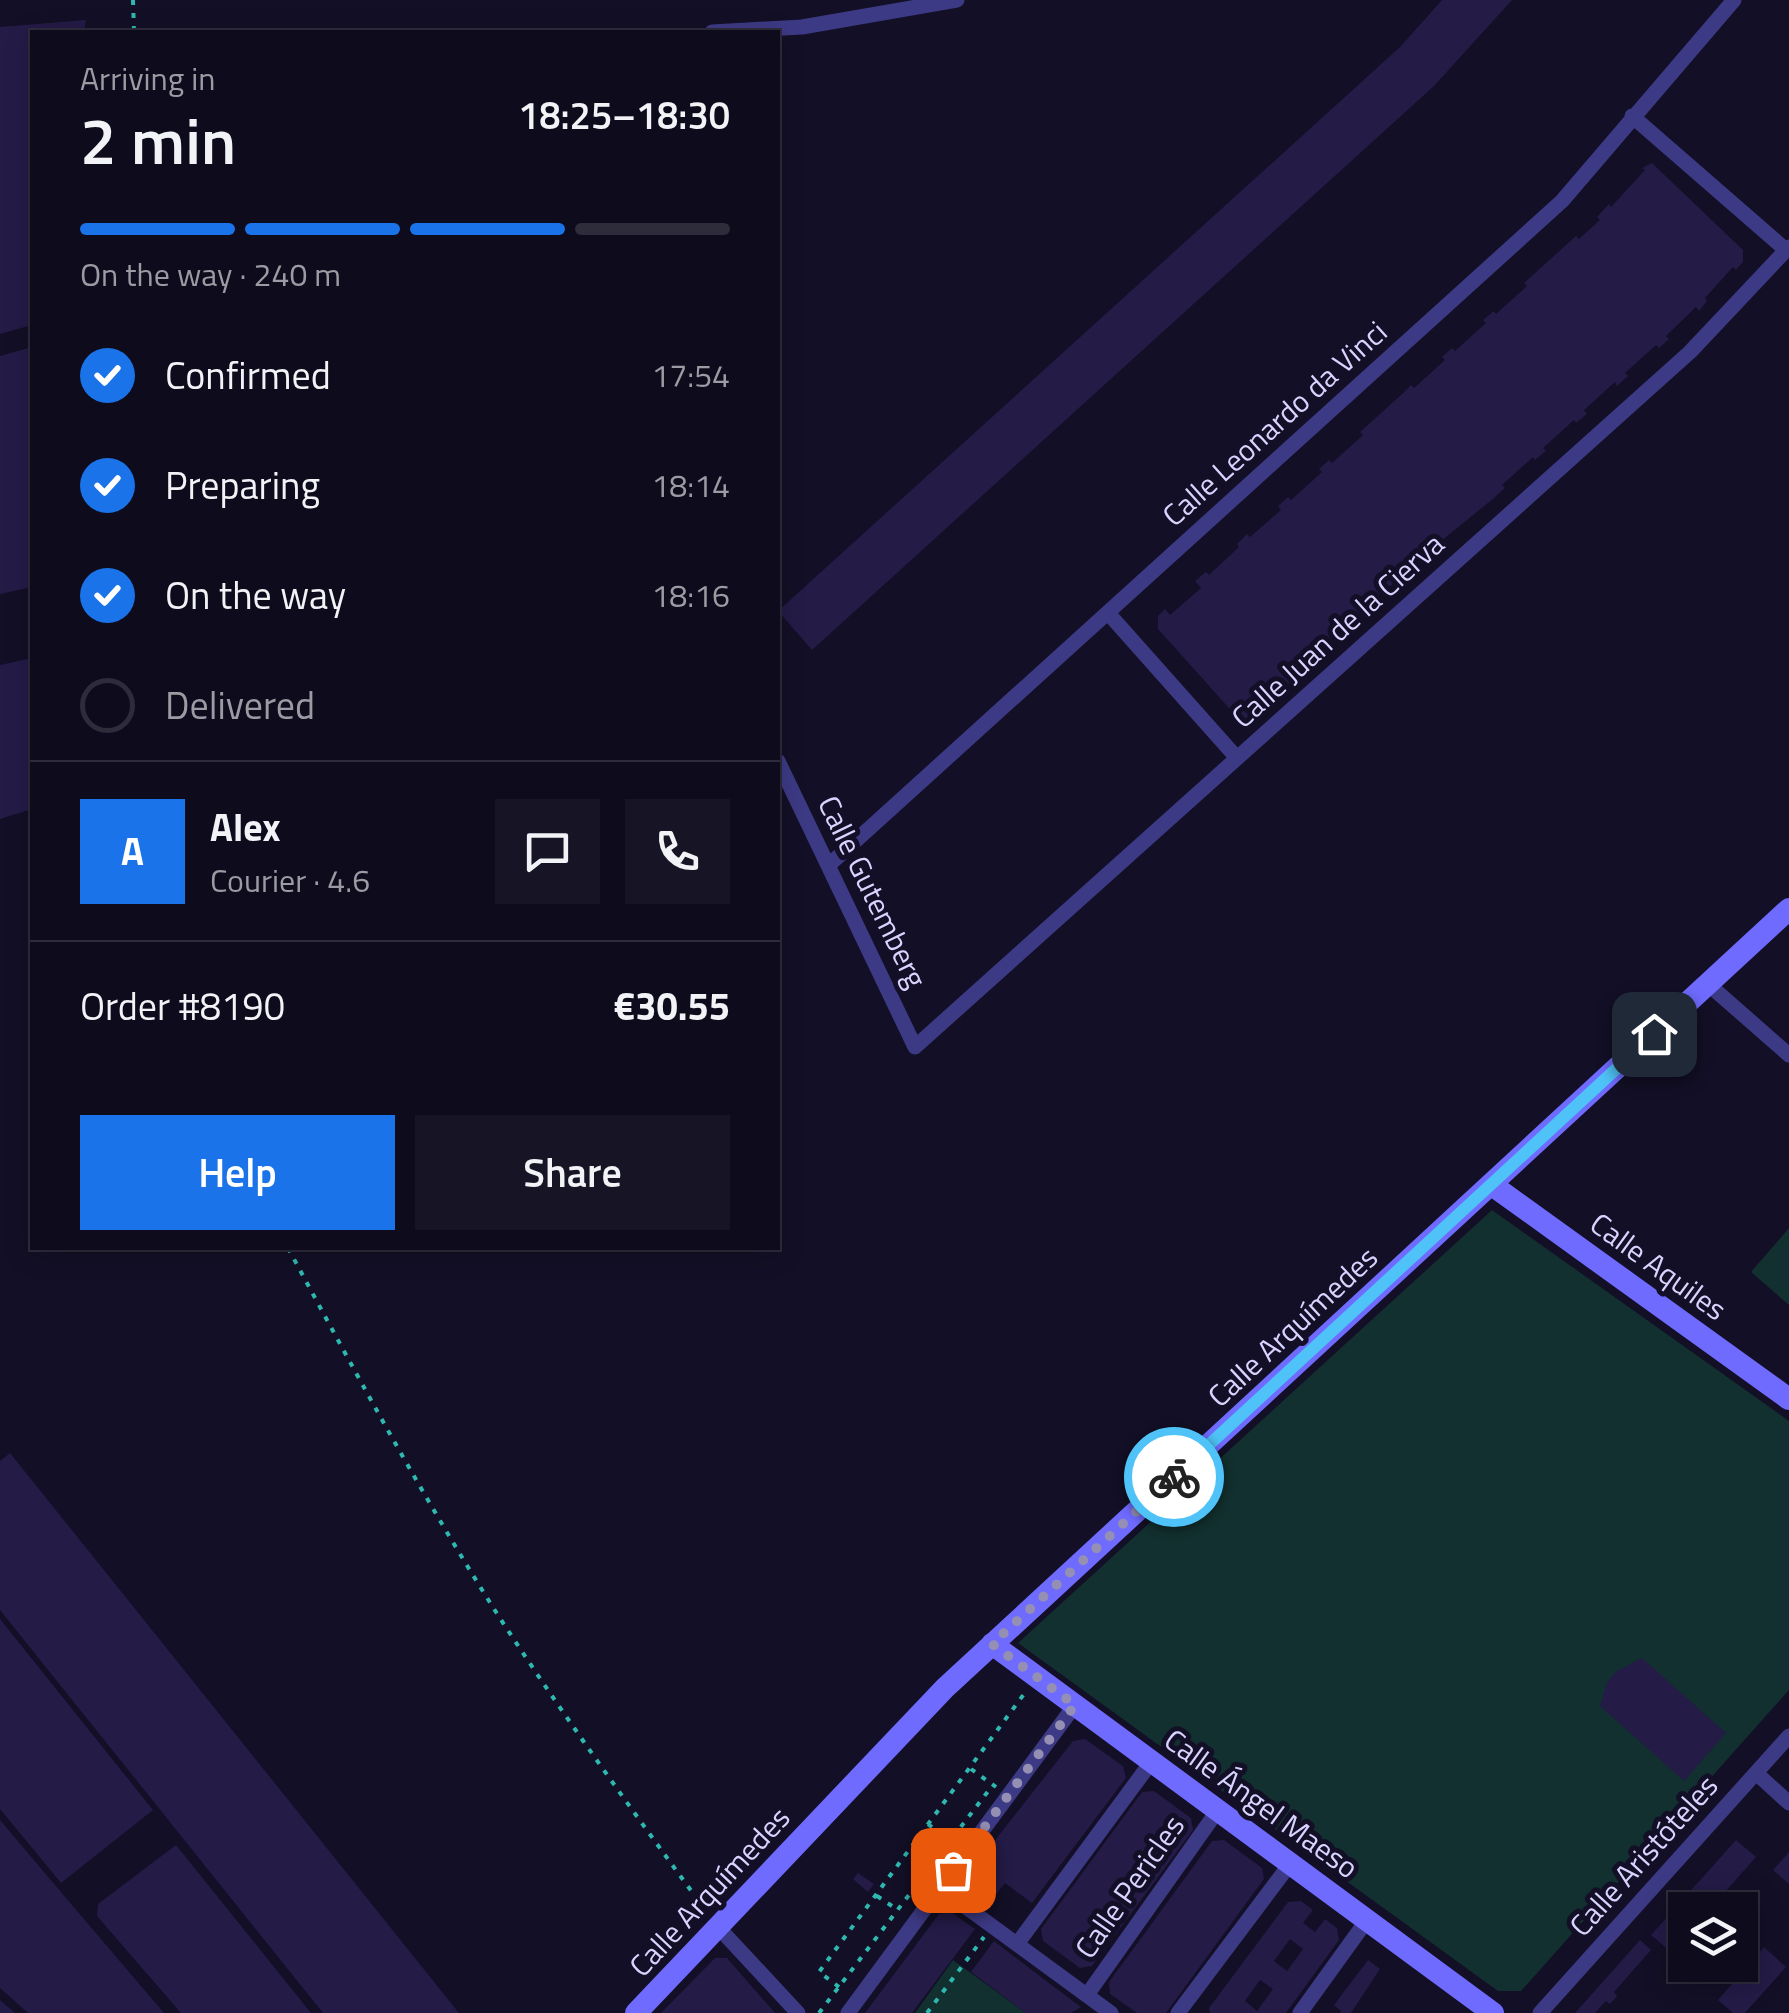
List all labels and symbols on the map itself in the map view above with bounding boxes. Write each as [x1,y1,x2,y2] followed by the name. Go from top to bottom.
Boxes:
[1152,310,1397,537] street label: Calle Leonardo da Vinci
[1220,522,1454,739] street label: Calle Juan de la Cierva
[806,788,939,995] street label: Calle Gutemberg
[1612,992,1697,1077] pin
[1581,1201,1736,1332] street label: Calle Aquiles
[1197,1235,1388,1418] street label: Calle Arquímedes
[1124,1427,1224,1527] courier
[1155,1717,1368,1889] street label: Calle Ángel Maeso
[1558,1764,1729,1946] street label: Calle Aristóteles
[618,1796,801,1987] street label: Calle Arquímedes
[1063,1805,1196,1968] street label: Calle Pericles
[911,1828,996,1913] pin

